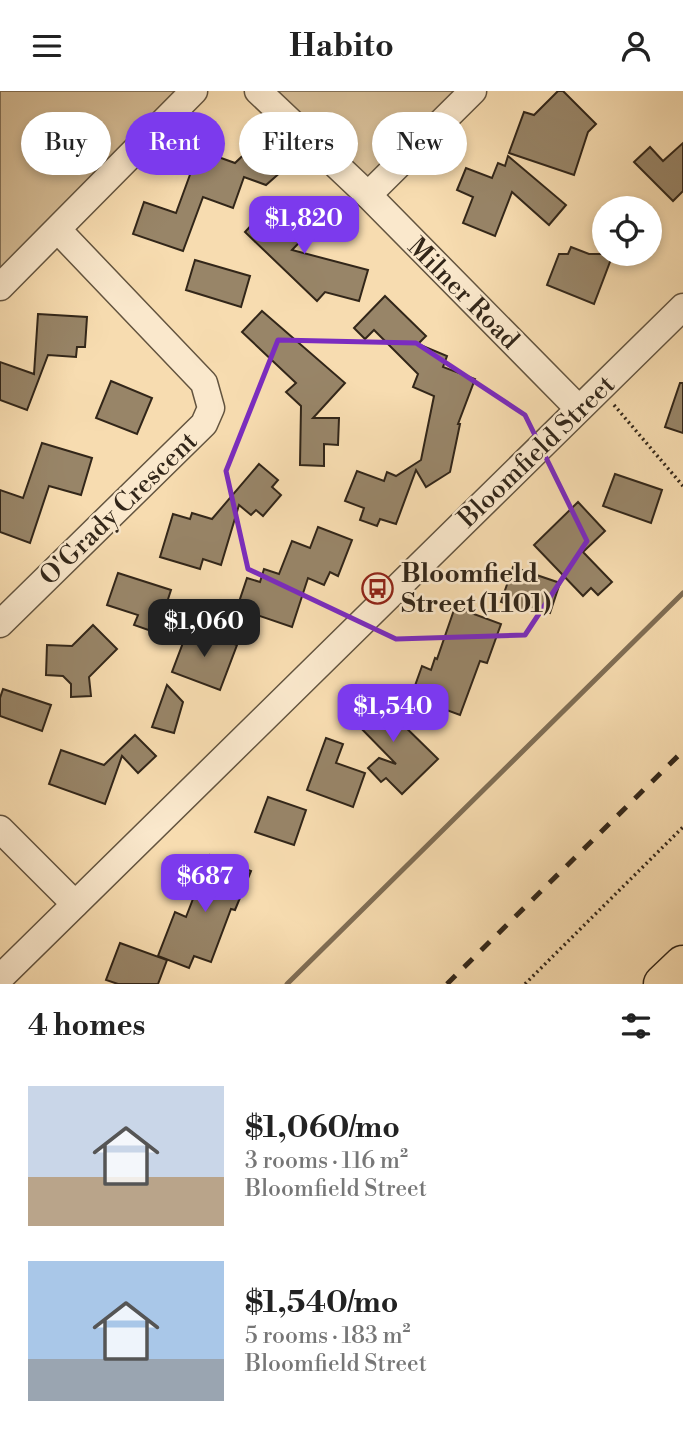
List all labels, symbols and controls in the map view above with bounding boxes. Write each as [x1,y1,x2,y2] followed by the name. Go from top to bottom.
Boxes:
[289,26,394,66] text: Habito
[28,27,66,65] icon: menu
[617,27,655,65] icon: person
[21,112,111,175] chip: Buy
[125,112,225,175] chip: Rent
[239,112,358,175] chip: Filters
[372,112,467,175] chip: New
[592,196,662,266] map controls
[592,196,662,266] button: locate
[247,197,361,256] pin: $1,820
[265,205,343,233] text: $1,820
[401,231,526,356] street label: Milner Road
[451,369,622,535] street label: Bloomfield Street
[33,425,204,592] street label: O'Grady Crescent
[401,558,551,620] place label: Bloomfield Street (1101)
[361,571,395,605] bus stop icon: Bloomfield Street (1101)
[147,599,261,659] pin: $1,060
[164,608,244,636] text: $1,060
[336,685,450,744] pin: $1,540
[354,693,432,721] text: $1,540
[164,855,246,914] pin: $687
[177,863,233,891] text: $687
[28,1007,145,1045] text: 4 homes
[617,1007,655,1045] icon: filters
[245,1109,400,1147] text: $1,060/mo
[84,1114,168,1198] icon: home
[245,1147,408,1175] text: 3 rooms · 116 m²
[245,1175,427,1203] text: Bloomfield Street
[245,1284,398,1322] text: $1,540/mo
[84,1289,168,1373] icon: home
[245,1322,411,1350] text: 5 rooms · 183 m²
[245,1350,427,1378] text: Bloomfield Street

